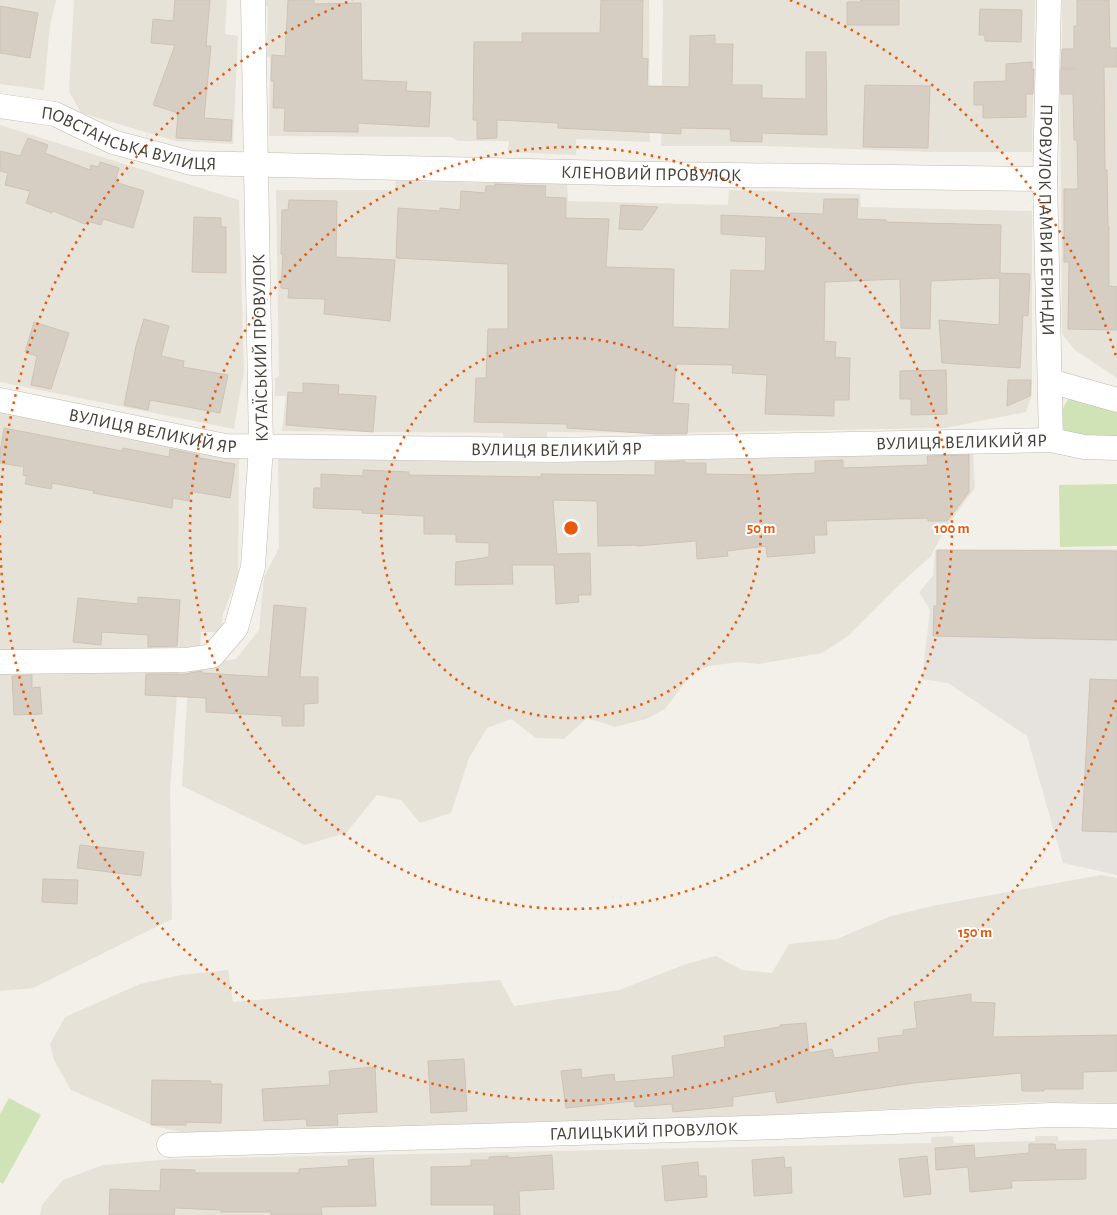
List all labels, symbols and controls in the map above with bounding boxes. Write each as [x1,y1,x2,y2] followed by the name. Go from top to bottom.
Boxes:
[40,104,217,174] street label: ПОВСТАНСЬКА ВУЛИЦЯ
[1035,104,1057,336] street label: ПРОВУЛОК ПАМВИ БЕРИНДИ
[561,164,742,185] street label: КЛЕНОВИЙ ПРОВУЛОК
[248,253,272,442] street label: КУТАЇСЬКИЙ ПРОВУЛОК
[67,406,237,456] street label: ВУЛИЦЯ ВЕЛИКИЙ ЯР
[876,431,1047,454] street label: ВУЛИЦЯ ВЕЛИКИЙ ЯР
[471,439,642,460] street label: ВУЛИЦЯ ВЕЛИКИЙ ЯР
[562,519,580,537] centre of rings
[747,521,775,536] text: 50 m
[934,521,970,536] text: 100 m
[958,925,992,940] text: 150 m
[549,1120,739,1144] street label: ГАЛИЦЬКИЙ ПРОВУЛОК

